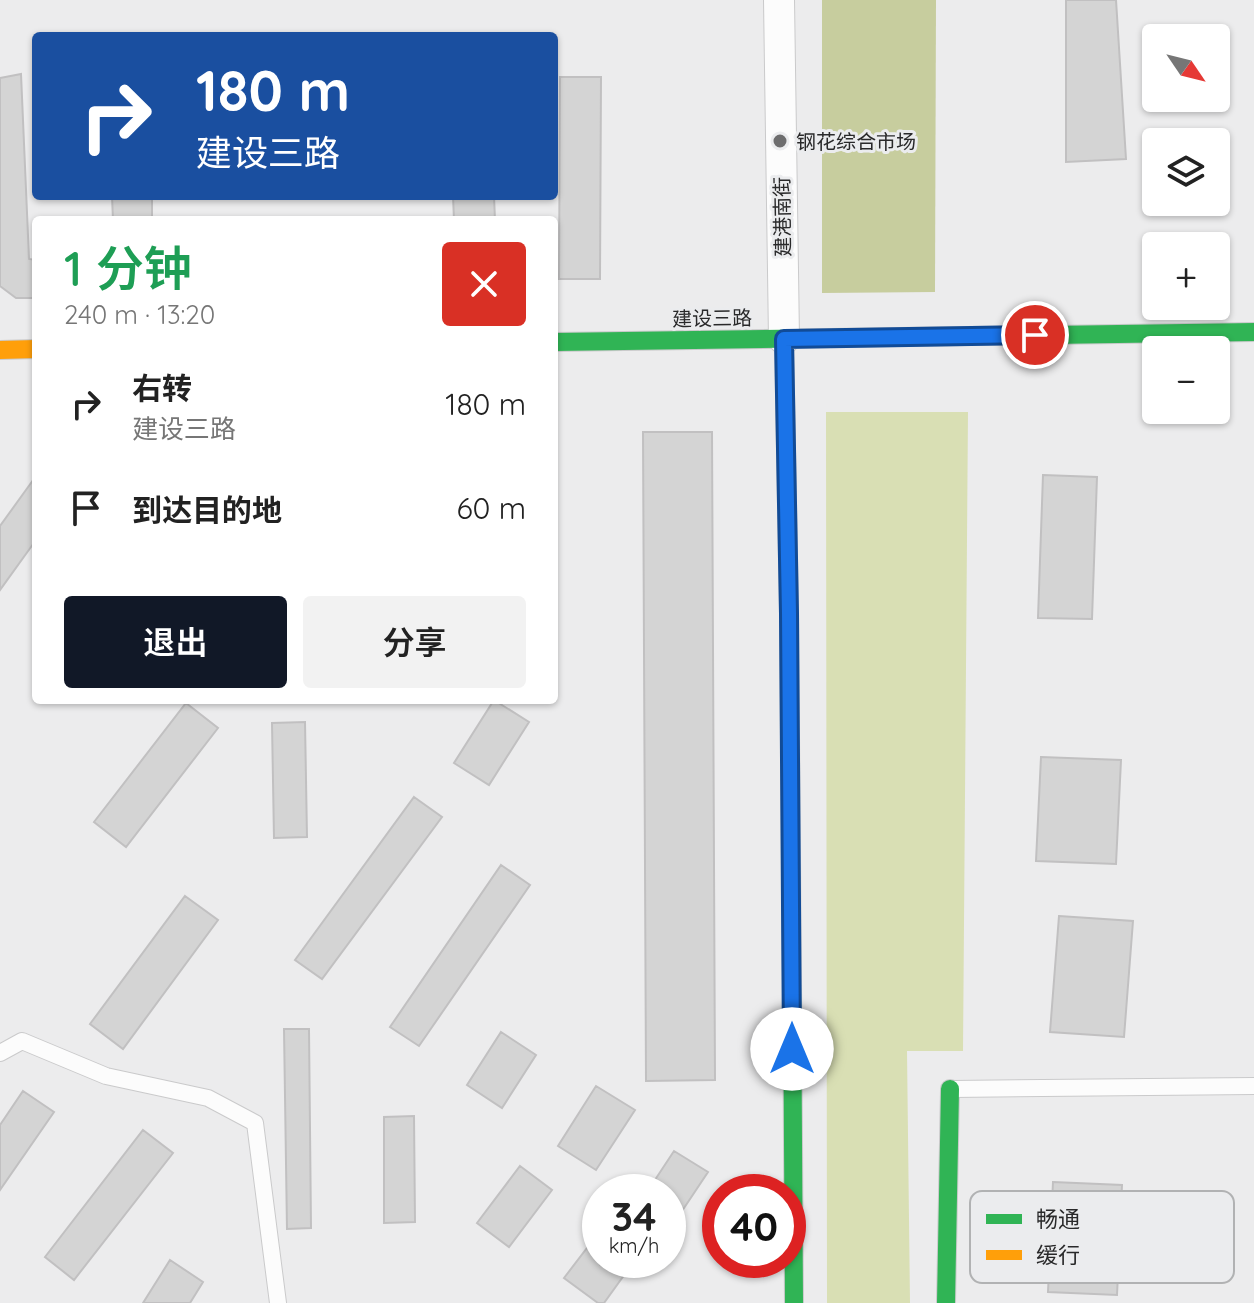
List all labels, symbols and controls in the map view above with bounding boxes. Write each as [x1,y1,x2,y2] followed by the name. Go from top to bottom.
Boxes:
[1142,24,1230,112] north arrow
[1142,24,1230,424] map controls
[196,55,350,125] text: 180 m
[64,64,168,168] icon: right
[1142,128,1230,216] button: layers
[796,129,916,154] place label: 钢花综合市场
[196,130,340,175] text: 建设三路
[771,132,789,150] marker: 钢花综合市场
[769,177,795,257] street label: 建港南街
[1142,232,1230,320] button: +
[64,238,192,298] text: 1 分钟
[442,242,526,326] button: close
[64,298,215,331] text: 240 m · 13:20
[1001,301,1069,369] pin
[672,305,752,331] street label: 建设三路
[1013,313,1057,357] icon: arrive
[1142,336,1230,424] button: −
[132,369,192,407] text: 右转
[64,382,108,426] icon: right
[445,385,526,423] text: 180 m
[132,412,236,445] text: 建设三路
[64,486,108,530] icon: arrive
[456,489,526,527] text: 60 m
[132,491,282,529] text: 到达目的地
[64,596,287,688] button: 退出
[303,596,526,688] button: 分享
[750,1007,834,1091] position arrow
[702,1174,806,1278] speed limit sign: 40
[612,1191,657,1241] text: 34
[970,1191,1234,1283] legend
[1036,1205,1080,1233] text: 畅通
[609,1233,659,1258] text: km/h
[1036,1241,1080,1269] text: 缓行

